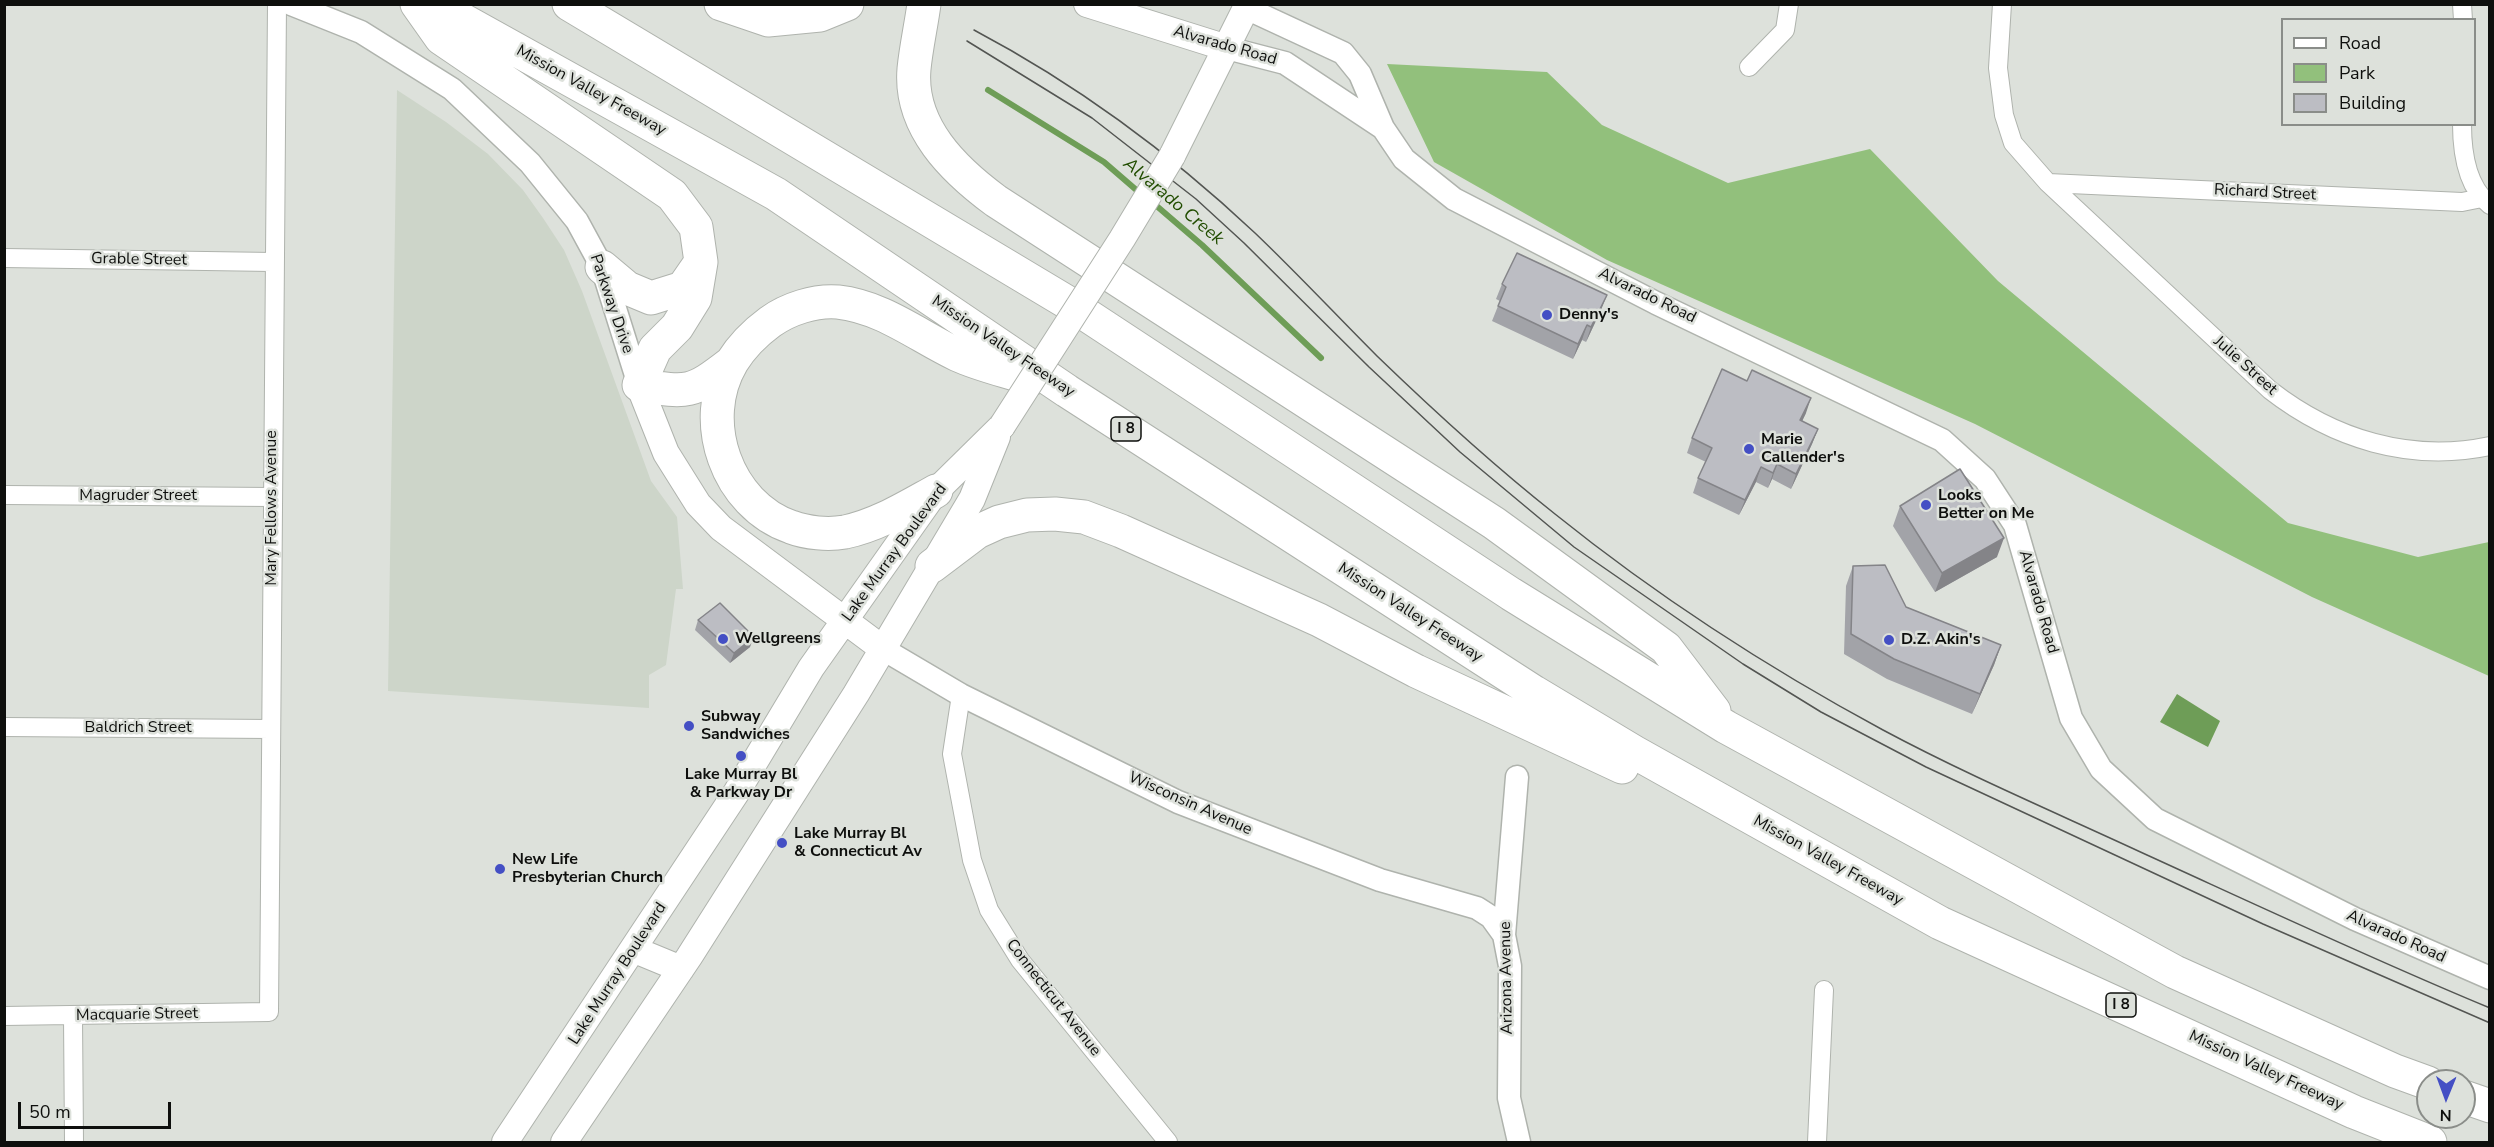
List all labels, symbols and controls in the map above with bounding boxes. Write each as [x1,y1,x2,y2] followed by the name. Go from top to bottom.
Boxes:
[2281,18,2476,126] legend
[1171,22,1279,70] street label: Alvarado Road
[2339,31,2381,55] text: Road
[513,42,669,140] street label: Mission Valley Freeway
[2339,61,2375,85] text: Park
[2339,91,2406,115] text: Building
[1118,154,1228,250] water label: Alvarado Creek
[2214,181,2316,205] street label: Richard Street
[91,250,187,270] street label: Grable Street
[585,252,637,356] street label: Parkway Drive
[1595,264,1699,328] street label: Alvarado Road
[928,292,1078,402] street label: Mission Valley Freeway
[1559,305,1619,325] place label: Denny's
[1540,308,1554,322] marker: Denny's
[2209,332,2281,400] street label: Julie Street
[1111,417,1141,441] road number: I 8
[262,430,282,586] street label: Mary Fellows Avenue
[1761,430,1845,468] place label: Marie Callender's
[1742,442,1756,456] marker: Marie Callender's
[839,480,951,626] street label: Lake Murray Boulevard
[79,486,197,506] street label: Magruder Street
[1938,486,2034,524] place label: Looks Better on Me
[1919,498,1933,512] marker: Looks Better on Me
[2014,548,2062,656] street label: Alvarado Road
[1334,559,1486,667] street label: Mission Valley Freeway
[735,629,821,649] place label: Wellgreens
[1901,630,1980,650] place label: D.Z. Akin's
[716,632,730,646] marker: Wellgreens
[1882,633,1896,647] marker: D.Z. Akin's
[701,707,790,745] place label: Subway Sandwiches
[85,718,191,738] street label: Baldrich Street
[682,719,696,733] marker: Subway Sandwiches
[734,749,748,763] marker: Lake Murray Bl & Parkway Dr
[685,765,797,803] place label: Lake Murray Bl & Parkway Dr
[1125,768,1255,840] street label: Wisconsin Avenue
[1750,812,1906,910] street label: Mission Valley Freeway
[794,824,922,862] place label: Lake Murray Bl & Connecticut Av
[775,836,789,850] marker: Lake Murray Bl & Connecticut Av
[512,850,663,888] place label: New Life Presbyterian Church
[493,862,507,876] marker: New Life Presbyterian Church
[565,899,671,1049] street label: Lake Murray Boulevard
[2343,907,2449,967] street label: Alvarado Road
[1496,921,1518,1035] street label: Arizona Avenue
[1001,936,1105,1060] street label: Connecticut Avenue
[2106,993,2136,1017] road number: I 8
[76,1004,198,1026] street label: Macquarie Street
[2186,1027,2346,1115] street label: Mission Valley Freeway
[2416,1069,2476,1129] north arrow
[21,1090,174,1128] scale bar
[29,1100,71,1124] text: 50 m
[2440,1104,2452,1126] text: N

